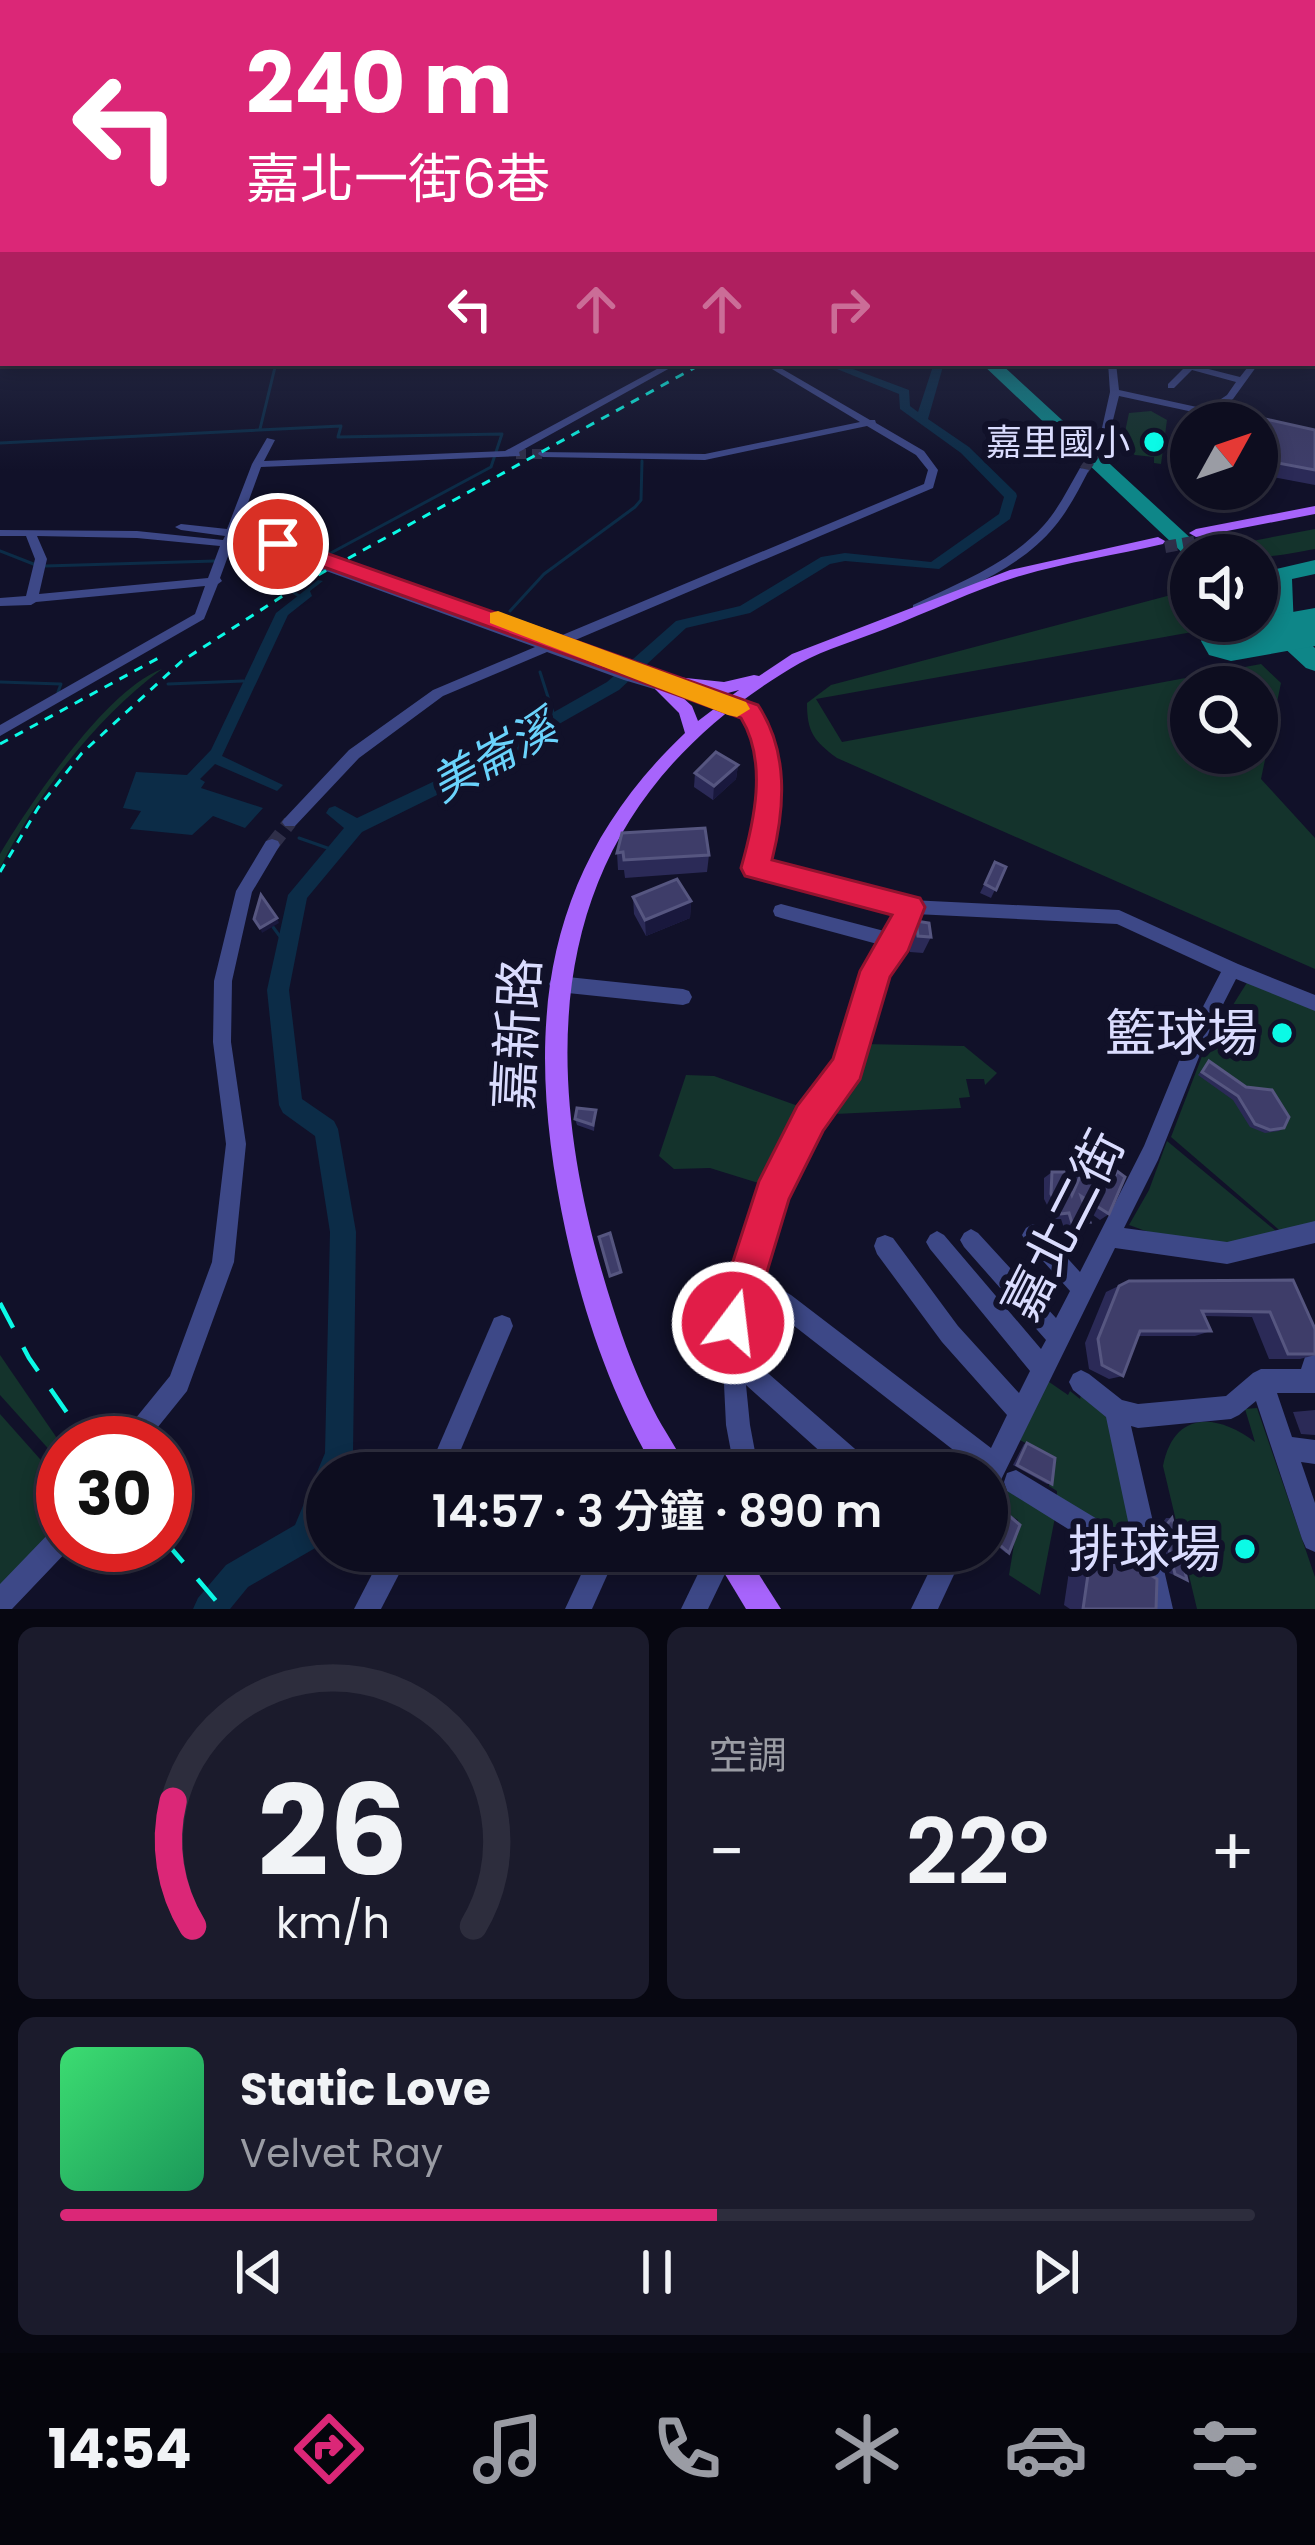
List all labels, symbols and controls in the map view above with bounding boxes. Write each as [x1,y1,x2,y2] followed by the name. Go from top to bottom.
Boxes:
[246,25,512,142] text: 240 m
[48,48,204,204] icon: left
[246,141,550,217] text: 嘉北一街6巷
[437,276,503,342] icon: left
[563,276,629,342] icon: ahead
[689,276,755,342] icon: ahead
[815,276,881,342] icon: right
[1170,402,1278,510] north arrow
[1170,402,1278,774] map controls
[986,417,1130,468] place label: 嘉里國小
[1141,429,1167,455] marker: 嘉里國小
[227,493,329,595] pin
[245,511,311,577] icon: arrive
[1170,534,1278,642] button: sound
[1170,666,1278,774] button: search
[419,693,573,817] water label: 美崙溪
[477,956,557,1112] street label: 嘉新路
[1105,997,1258,1069] place label: 籃球場
[1269,1020,1295,1046] marker: 籃球場
[985,1118,1141,1332] street label: 嘉北二街
[670,1260,796,1386] position arrow
[36,1416,192,1572] speed limit sign: 30
[432,1480,882,1543] text: 14:57 · 3 分鐘 · 890 m
[1068,1513,1221,1585] place label: 排球場
[1232,1536,1258,1562] marker: 排球場
[709,1728,787,1783] text: 空調
[258,1744,409,1919] text: 26
[906,1789,1049,1916] text: 22°
[709,1806,745,1898] text: −
[1210,1806,1255,1898] text: +
[276,1893,390,1953] text: km/h
[240,2058,491,2121] text: Static Love
[240,2126,443,2181] text: Velvet Ray
[226,2239,292,2305] icon: previous
[624,2239,690,2305] icon: pause
[1023,2239,1089,2305] icon: next
[287,2407,371,2491] icon: directions
[466,2407,550,2491] icon: music
[645,2407,729,2491] icon: phone
[825,2407,909,2491] icon: climate
[1004,2407,1088,2491] icon: car
[1183,2407,1267,2491] icon: filters
[48,2411,192,2487] text: 14:54

